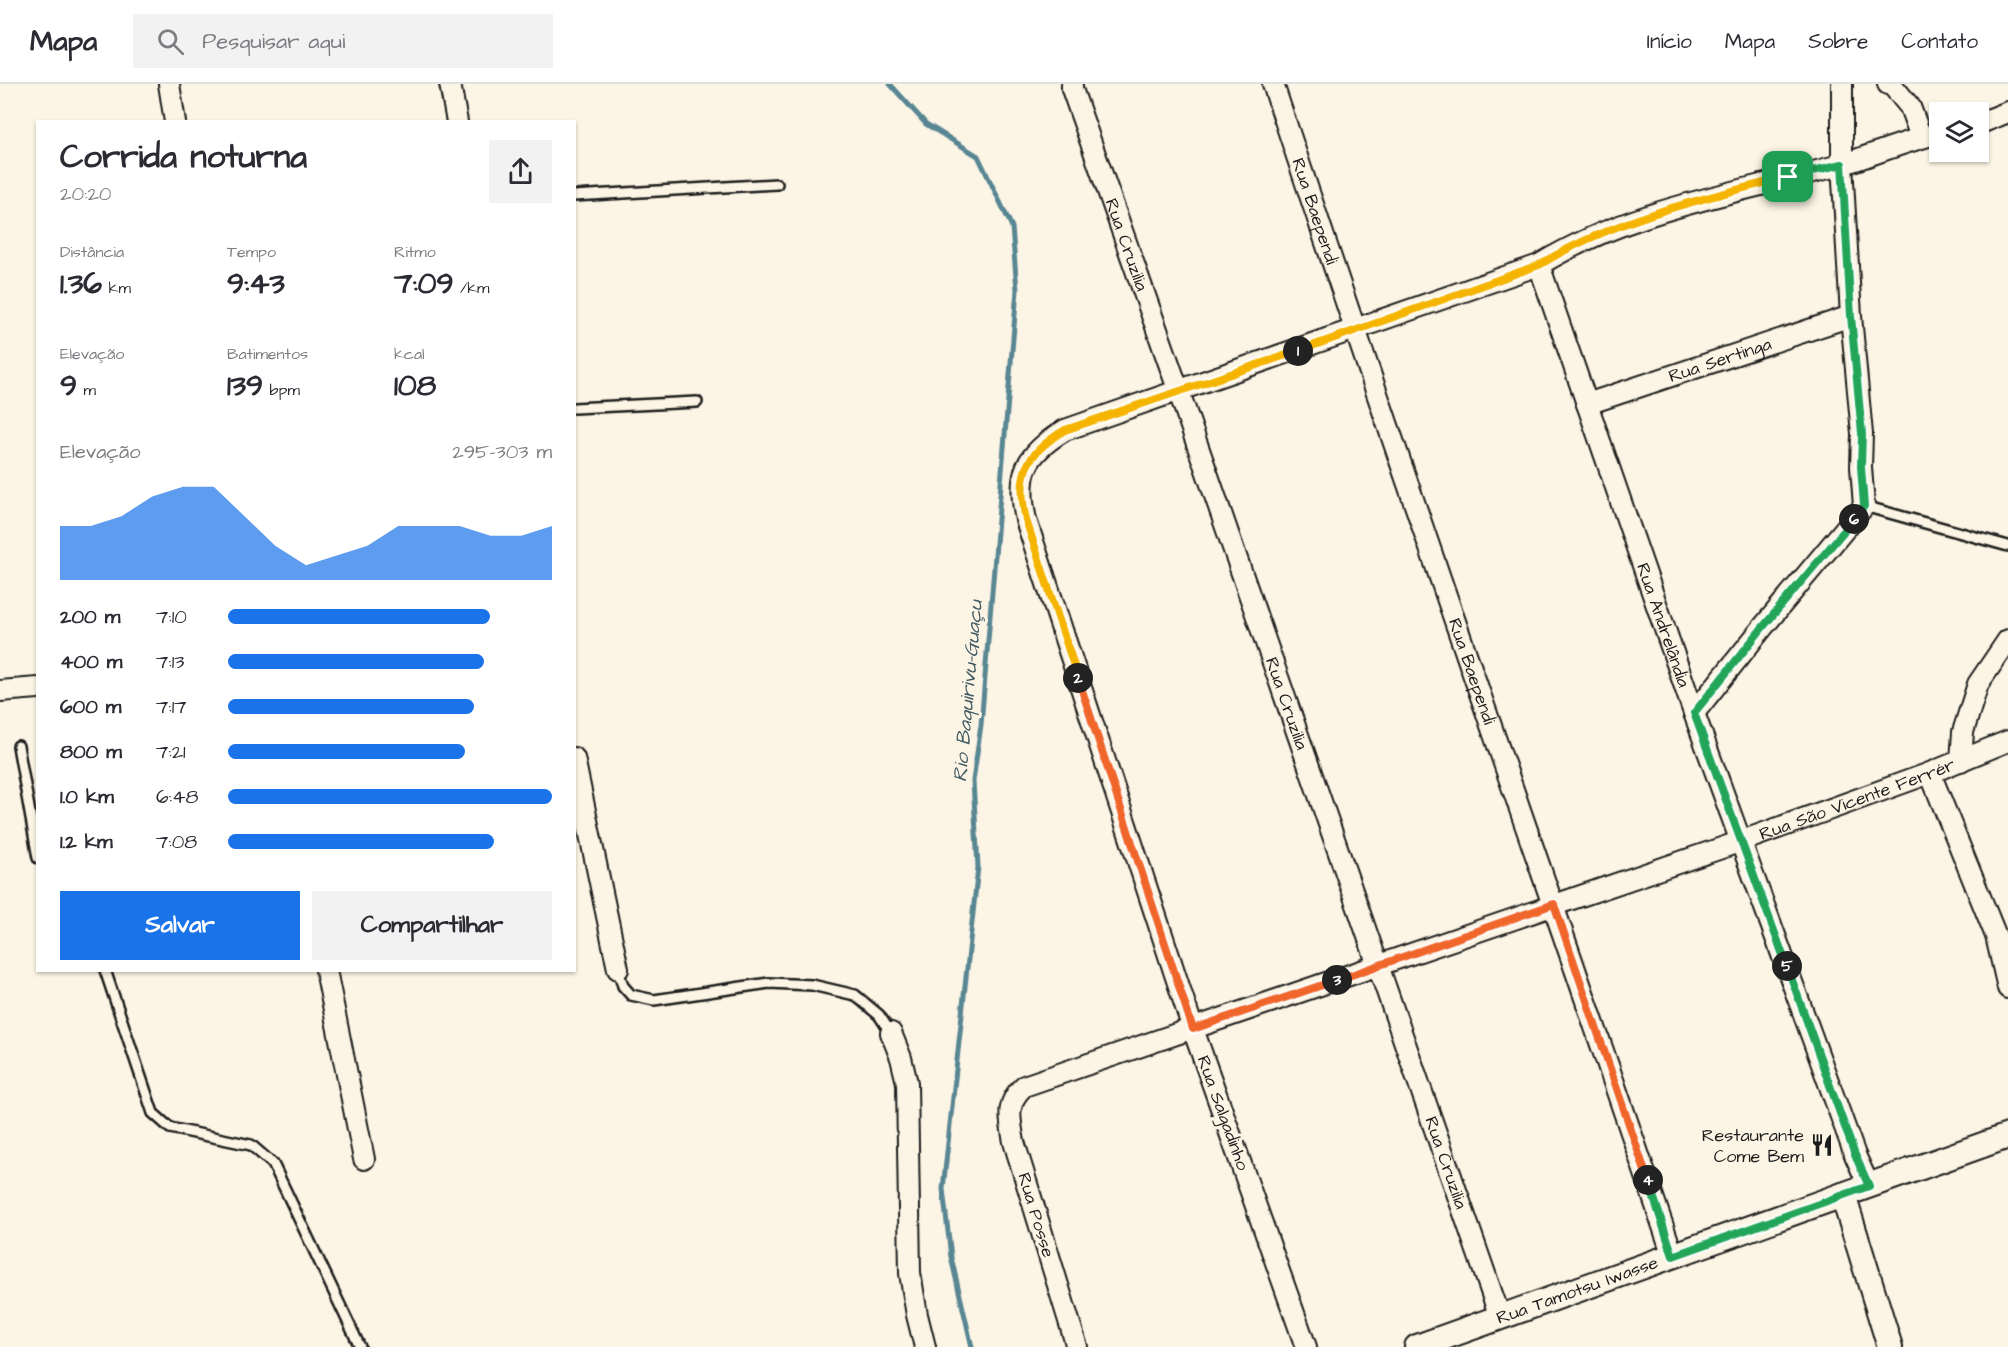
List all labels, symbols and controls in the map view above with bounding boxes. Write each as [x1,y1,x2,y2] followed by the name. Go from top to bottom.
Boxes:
[133,14,553,68] search box
[30,22,97,61] text: Mapa
[154,25,187,58] icon: search
[202,26,345,57] text: Pesquisar aqui
[1647,27,1692,56] text: Início
[1725,27,1775,56] text: Mapa
[1808,27,1868,56] text: Sobre
[1901,27,1978,56] text: Contato
[1929,102,1989,162] map controls
[1929,102,1989,162] button: layers
[60,134,307,180] text: Corrida noturna
[489,140,552,203] button: share
[1762,151,1813,202] pin
[1286,155,1345,268] street label: Rua Baependi
[1771,160,1804,193] icon: arrive
[60,180,111,208] text: 20:20
[1099,195,1155,294] street label: Rua Cruzilia
[60,241,124,263] text: Distância
[227,241,276,263] text: Tempo
[394,241,436,263] text: Ritmo
[60,263,102,305] text: 1.36
[227,263,285,305] text: 9:43
[394,263,453,305] text: 7:09
[102,277,131,299] text: km
[453,277,489,299] text: /km
[1665,331,1775,389] street label: Rua Sertinga
[1283,336,1313,366] pin: 1
[1297,340,1299,362] text: 1
[60,343,124,365] text: Elevação
[227,343,308,365] text: Batimentos
[394,343,425,365] text: kcal
[60,365,77,407] text: 9
[227,365,263,407] text: 139
[394,365,436,407] text: 108
[77,379,96,401] text: m
[263,379,300,401] text: bpm
[60,438,140,466] text: Elevação
[452,438,552,466] text: 295–303 m
[1839,504,1869,534] pin: 6
[1849,508,1859,530] text: 6
[1631,560,1697,691] street label: Rua Andrelândia
[946,597,990,783] water label: Rio Baquirivu-Guaçu
[60,603,120,631] text: 200 m
[156,603,187,631] text: 7:10
[1442,615,1502,728] street label: Rua Baependi
[60,648,122,676] text: 400 m
[156,648,184,676] text: 7:13
[1259,654,1315,753] street label: Rua Cruzilia
[1063,663,1093,693] pin: 2
[1073,667,1083,689] text: 2
[60,693,121,721] text: 600 m
[156,693,187,721] text: 7:17
[60,738,122,766] text: 800 m
[156,738,186,766] text: 7:21
[1756,752,1959,846] street label: Rua São Vicente Ferrér
[60,783,114,811] text: 1.0 km
[156,783,198,811] text: 6:48
[60,828,113,856] text: 1.2 km
[156,828,197,856] text: 7:08
[60,891,300,960] button: Salvar
[312,891,552,960] button: Compartilhar
[1772,951,1802,981] pin: 5
[1781,955,1793,977] text: 5
[1322,965,1352,995] pin: 3
[1333,969,1341,991] text: 3
[1190,1052,1255,1174] street label: Rua Salgadinho
[1419,1113,1474,1212] street label: Rua Cruzilia
[1702,1123,1804,1169] place label: Restaurante Come Bem
[1809,1132,1835,1158] restaurant icon: Restaurante Come Bem
[1633,1165,1663,1195] pin: 4
[1011,1169,1061,1261] street label: Rua Posse
[1643,1169,1653,1191] text: 4
[1493,1249,1662,1330] street label: Rua Tamotsu Iwasse

